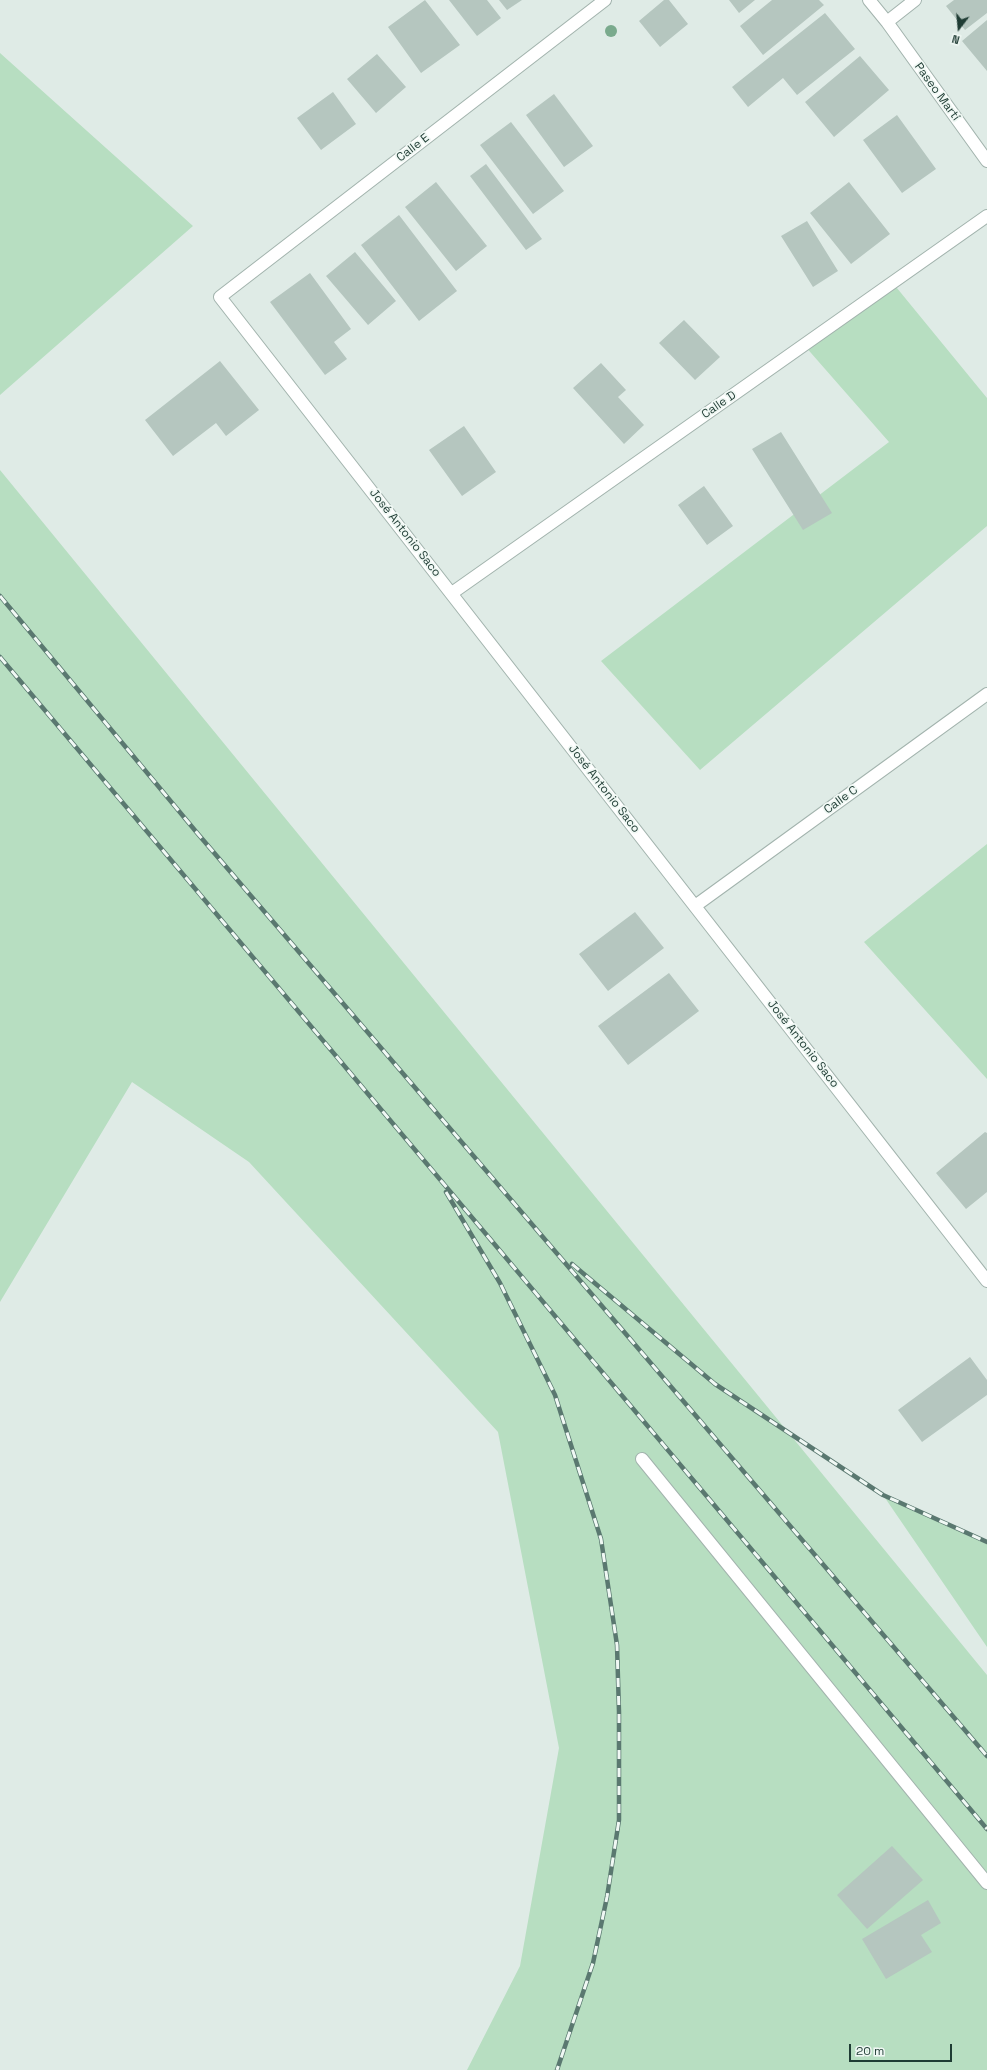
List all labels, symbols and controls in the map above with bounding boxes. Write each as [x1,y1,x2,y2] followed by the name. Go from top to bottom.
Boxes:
[939,8,979,48] north arrow
[950,32,961,47] text: N
[911,60,963,124] street label: Paseo Martí
[394,131,432,165] street label: Calle E
[699,388,739,422] street label: Calle D
[366,486,444,580] street label: José Antonio Saco
[565,742,643,836] street label: José Antonio Saco
[821,783,861,817] street label: Calle C
[764,997,842,1091] street label: José Antonio Saco
[851,2036,954,2062] scale bar
[856,2043,884,2059] text: 20 m

